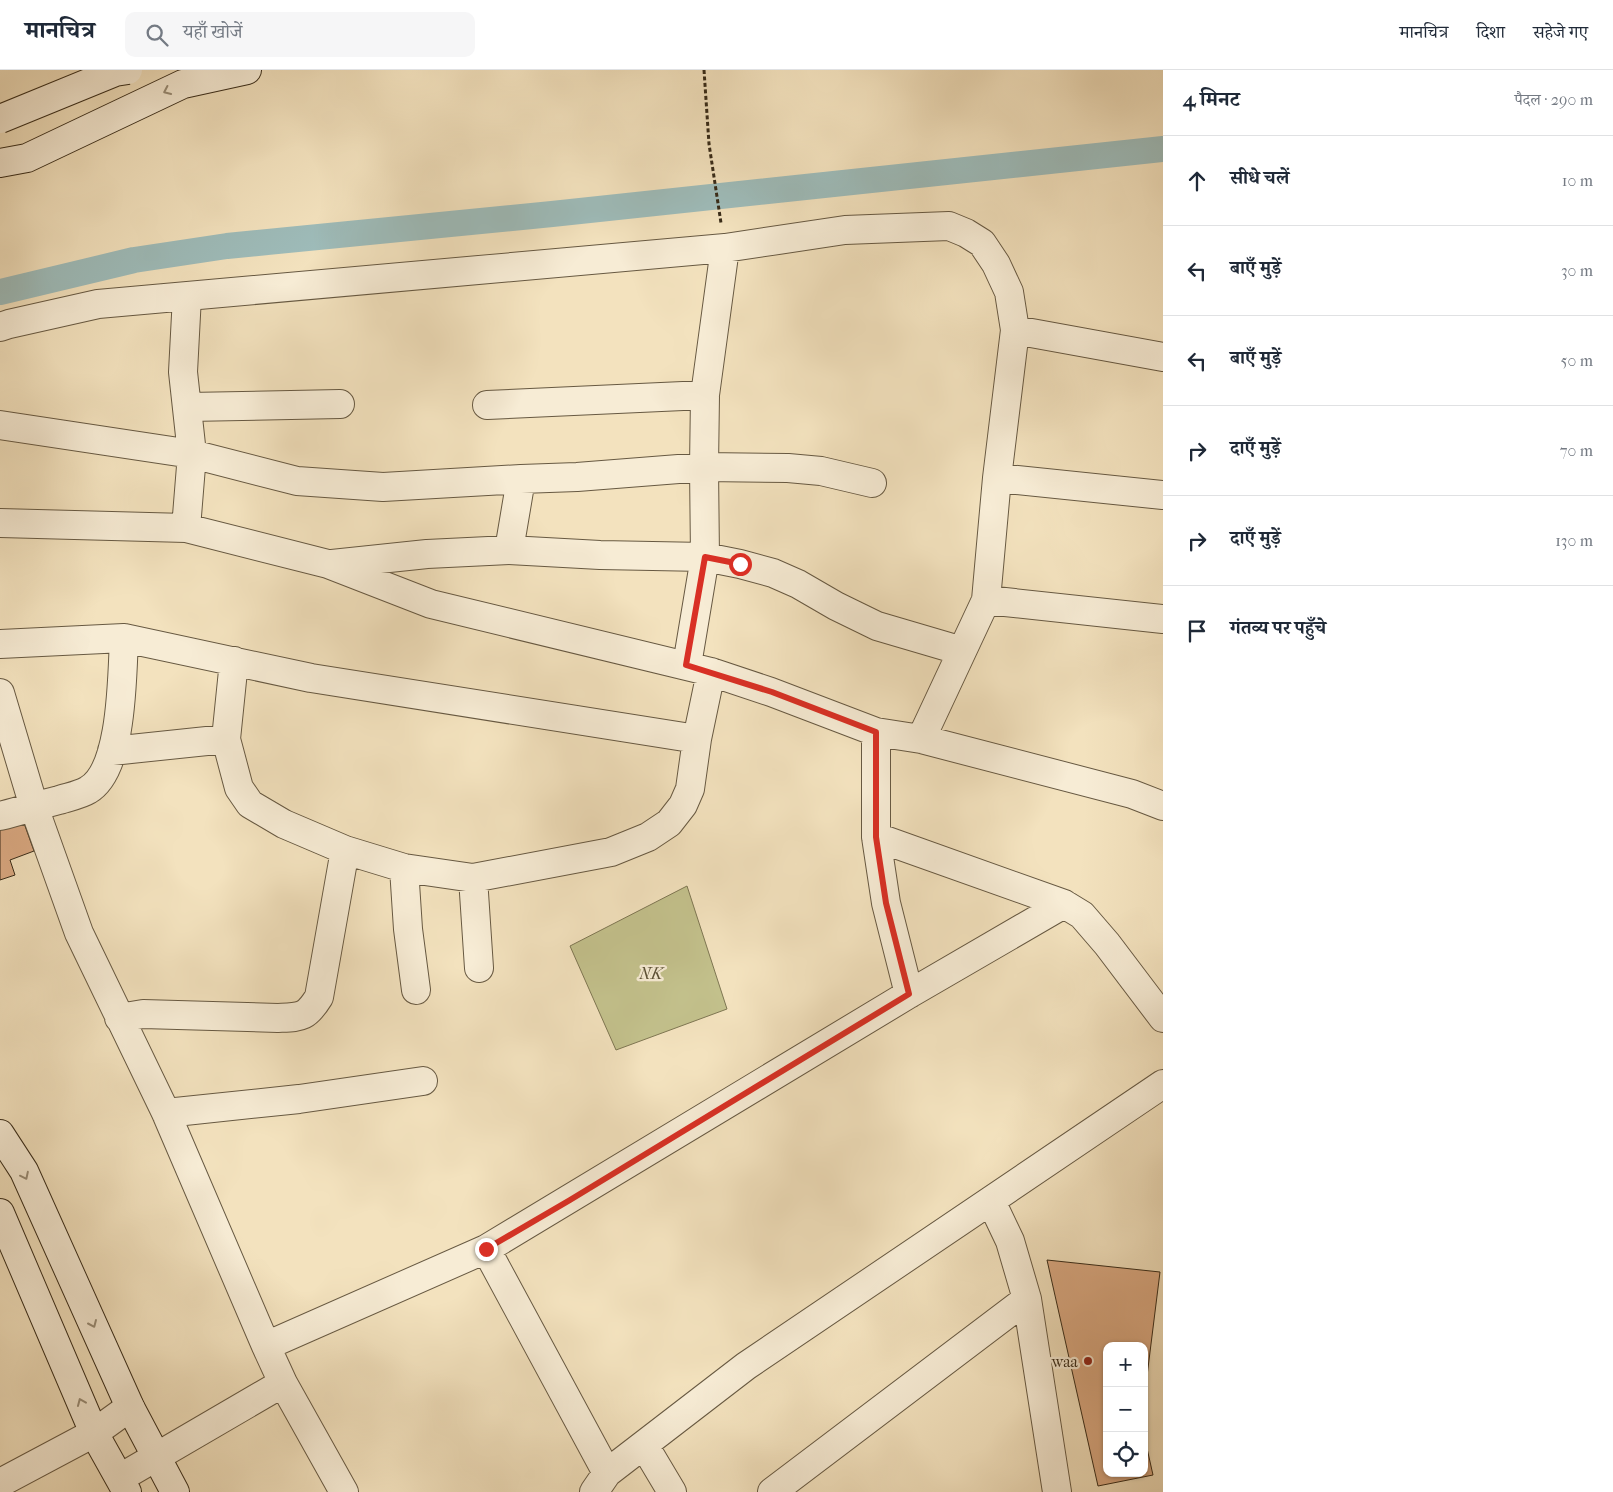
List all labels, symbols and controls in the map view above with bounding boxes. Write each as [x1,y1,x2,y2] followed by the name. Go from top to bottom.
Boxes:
[125,12,475,57] search box
[25,16,95,44] text: मानचित्र
[143,21,171,49] icon: search
[183,21,243,43] text: यहाँ खोजें
[1400,22,1448,43] text: मानचित्र
[1476,22,1505,43] text: दिशा
[1533,22,1588,43] text: सहेजे गए
[163,85,172,96] one-way arrow
[1183,87,1240,111] text: 4 मिनट
[1515,90,1593,109] text: पैदल · 290 m
[1183,167,1211,195] icon: ahead
[1230,167,1289,189] text: सीधे चलें
[1562,171,1593,190] text: 10 m
[1183,257,1211,285] icon: left
[1230,257,1281,279] text: बाएँ मुड़ें
[1561,261,1593,280] text: 30 m
[1183,347,1211,375] icon: left
[1230,347,1281,369] text: बाएँ मुड़ें
[1561,351,1593,370] text: 50 m
[1183,437,1211,465] icon: right
[1230,437,1281,459] text: दाएँ मुड़ें
[1560,441,1593,460] text: 70 m
[1183,527,1211,555] icon: right
[1230,527,1281,549] text: दाएँ मुड़ें
[1555,531,1593,550] text: 130 m
[729,553,752,576] route start
[1183,617,1211,645] icon: arrive
[1230,617,1326,639] text: गंतव्य पर पहुँचे
[638,964,665,983] park label: NK
[19,1171,30,1180] one-way arrow
[475,1238,498,1261] route end
[86,1319,97,1328] one-way arrow
[1103,1342,1148,1477] map controls
[1103,1342,1148,1387] button: +
[1050,1352,1079,1371] place label: waa
[1082,1355,1094,1367] marker: waa
[1103,1387,1148,1432] button: −
[76,1398,87,1407] one-way arrow
[1103,1432,1148,1477] button: locate

